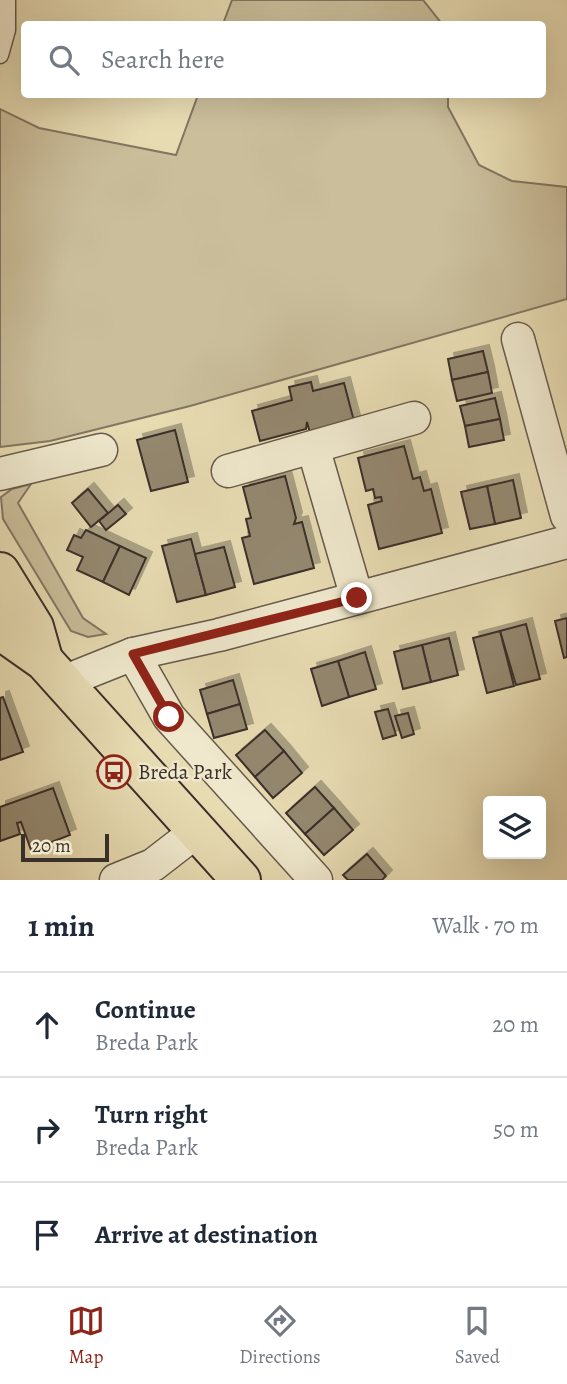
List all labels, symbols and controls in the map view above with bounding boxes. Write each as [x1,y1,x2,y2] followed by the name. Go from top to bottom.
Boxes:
[21,21,546,98] search box
[45,41,83,79] icon: search
[101,42,225,77] text: Search here
[341,582,372,613] route end
[153,701,184,732] route start
[95,753,133,791] bus stop icon: Breda Park
[138,758,233,786] place label: Breda Park
[483,796,546,859] map controls
[483,796,546,859] button: layers
[21,831,108,863] scale bar
[32,833,71,859] text: 20 m
[28,906,95,946] text: 1 min
[432,910,539,941] text: Walk · 70 m
[95,992,196,1027] text: Continue
[28,1006,66,1044] icon: ahead
[492,1009,539,1040] text: 20 m
[95,1027,198,1058] text: Breda Park
[95,1097,208,1132] text: Turn right
[28,1111,66,1149] icon: right
[493,1114,539,1145] text: 50 m
[95,1132,198,1163] text: Breda Park
[28,1216,66,1254] icon: arrive
[95,1217,318,1252] text: Arrive at destination
[67,1302,105,1370] tab: Map
[239,1302,321,1370] tab: Directions
[455,1302,500,1370] tab: Saved

